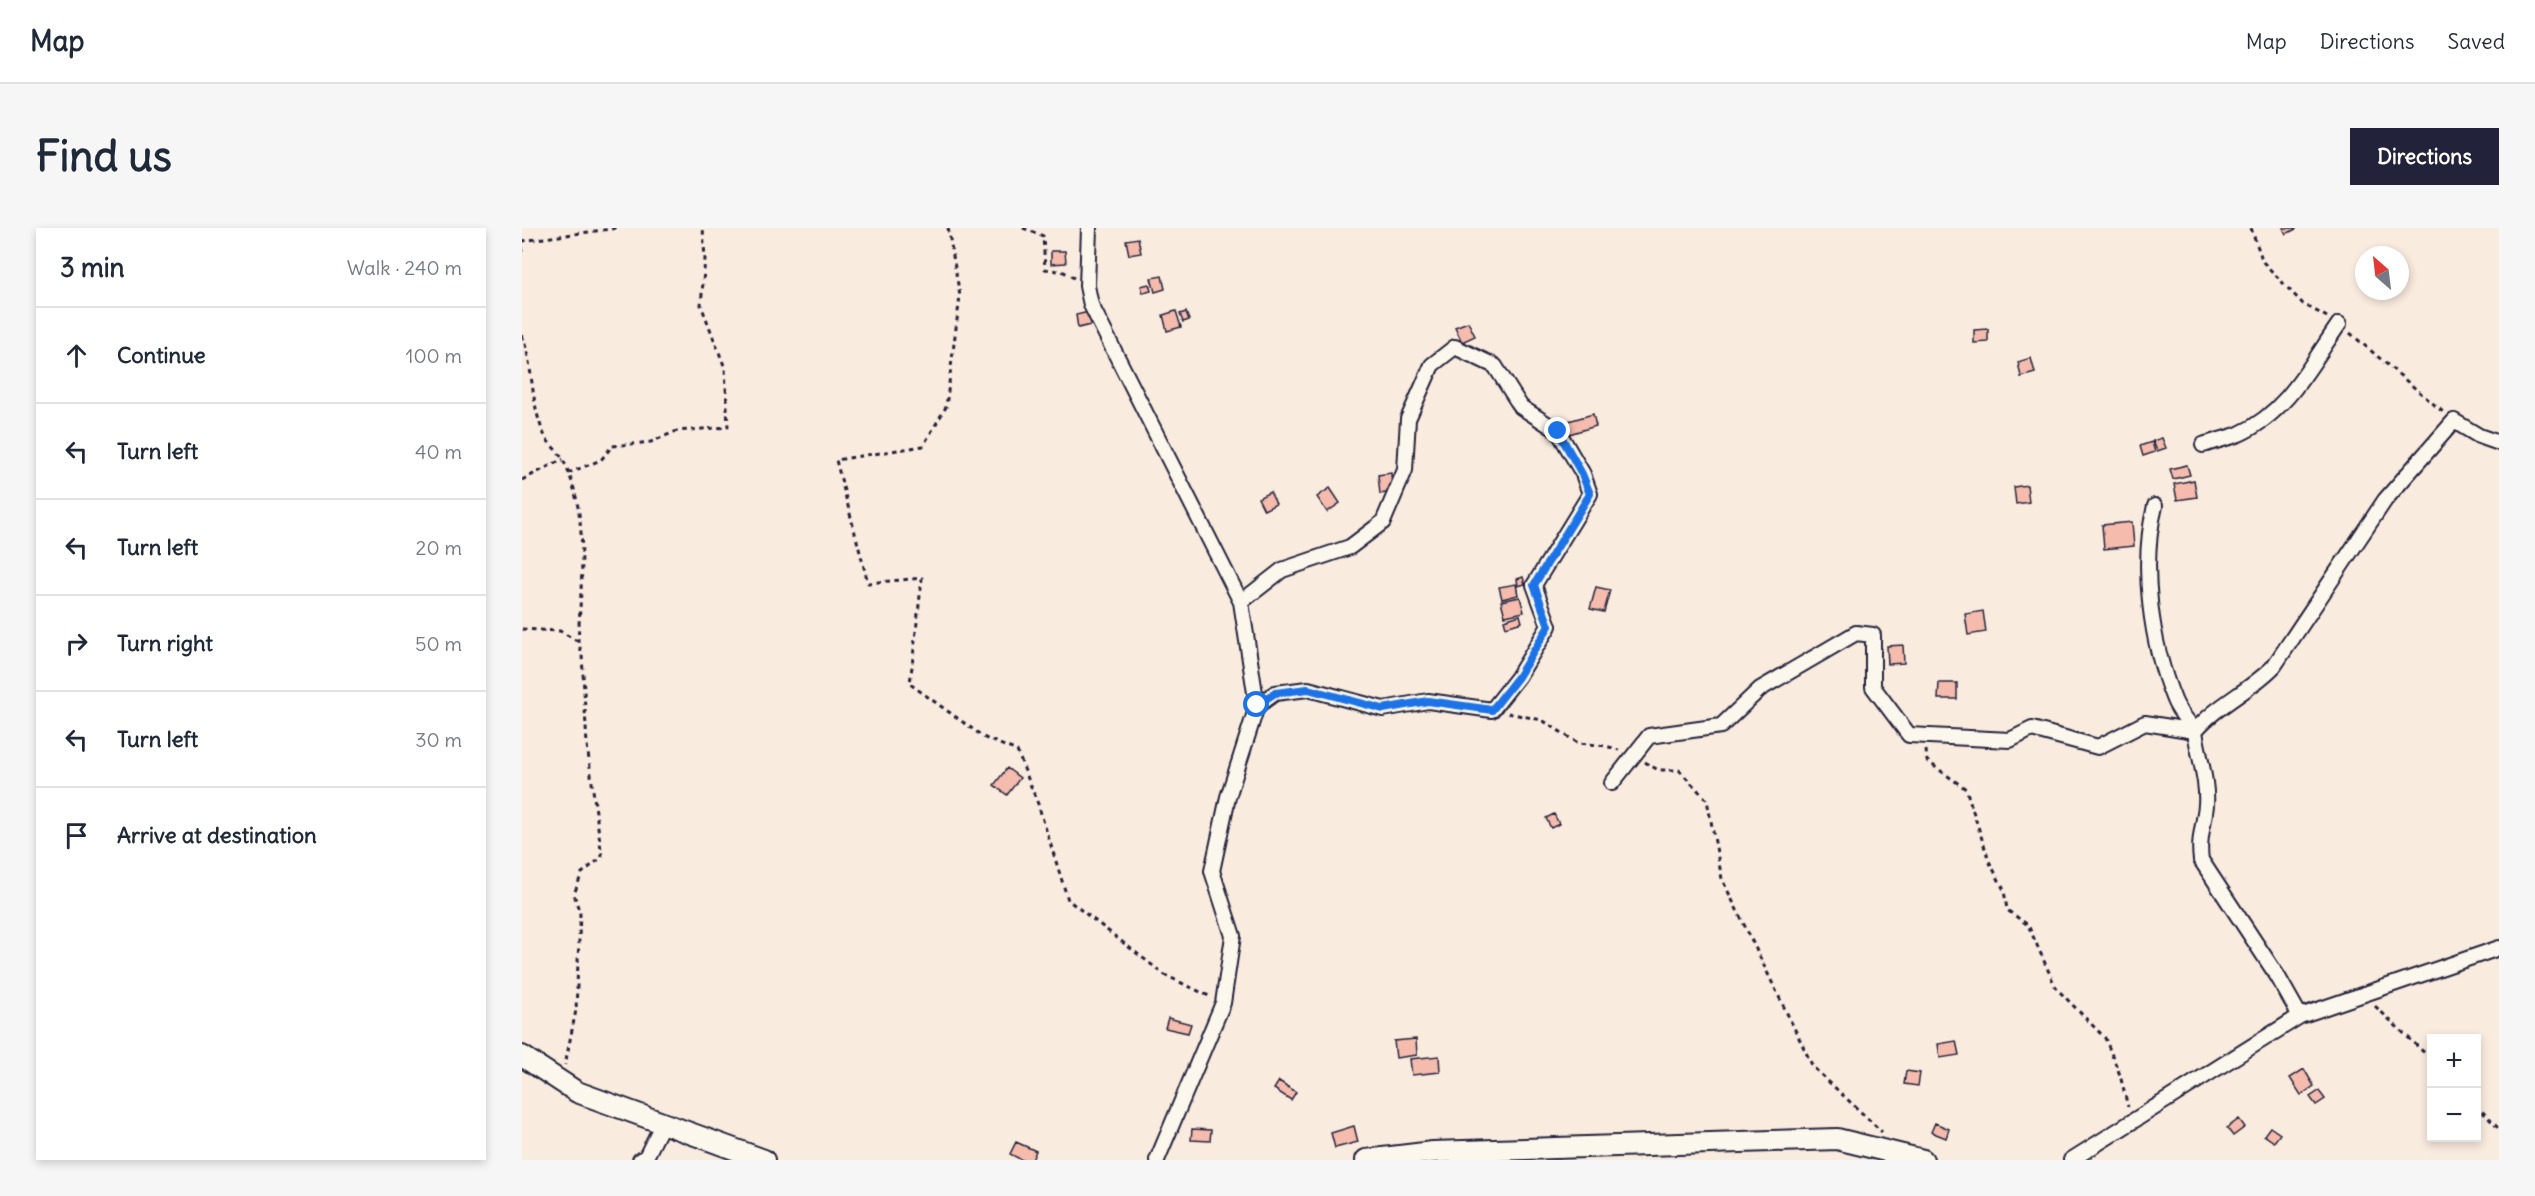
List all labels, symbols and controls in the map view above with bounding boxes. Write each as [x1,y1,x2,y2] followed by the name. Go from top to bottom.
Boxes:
[30,23,84,59] text: Map
[2246,28,2287,55] text: Map
[2320,28,2414,55] text: Directions
[2447,28,2505,55] text: Saved
[2350,128,2499,185] button: Directions
[36,130,172,182] text: Find us
[2355,246,2409,300] north arrow
[60,251,125,284] text: 3 min
[347,255,462,280] text: Walk · 240 m
[60,339,93,372] icon: ahead
[117,341,206,369] text: Continue
[405,343,462,368] text: 100 m
[1544,417,1570,443] route end
[60,435,93,468] icon: left
[117,437,198,465] text: Turn left
[415,439,462,464] text: 40 m
[60,531,93,564] icon: left
[117,533,198,561] text: Turn left
[416,535,462,560] text: 20 m
[60,627,93,660] icon: right
[117,629,213,657] text: Turn right
[415,631,462,656] text: 50 m
[1243,691,1269,717] route start
[60,723,93,756] icon: left
[117,725,198,753] text: Turn left
[415,727,462,752] text: 30 m
[60,819,93,852] icon: arrive
[117,821,317,849] text: Arrive at destination
[2427,1034,2481,1142] map controls
[2427,1034,2481,1088] button: +
[2427,1088,2481,1142] button: −

